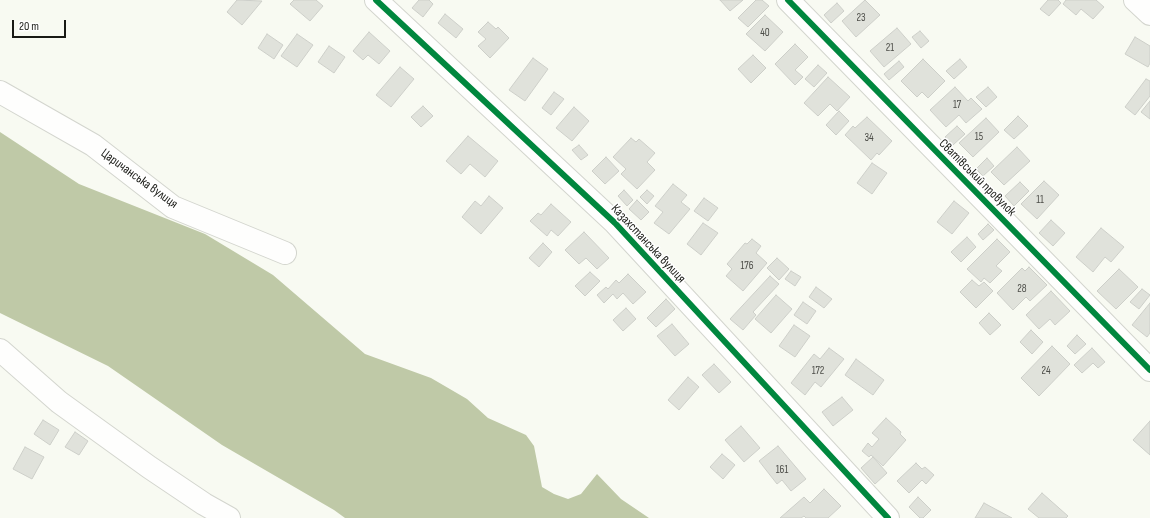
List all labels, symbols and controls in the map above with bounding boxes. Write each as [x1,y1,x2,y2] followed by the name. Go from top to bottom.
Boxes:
[856,11,866,25] house number: 23
[14,12,68,38] scale bar
[19,19,39,34] text: 20 m
[760,26,770,40] house number: 40
[886,41,894,55] house number: 21
[953,98,961,112] house number: 17
[975,130,983,144] house number: 15
[864,131,874,145] house number: 34
[935,136,1019,220] street label: Сватівський провулок
[97,146,181,212] street label: Царичанська вулиця
[1036,193,1044,207] house number: 11
[607,201,689,287] street label: Казахстанська вулиця
[740,259,754,273] house number: 176
[1017,282,1027,296] house number: 28
[812,364,824,378] house number: 172
[1041,364,1051,378] house number: 24
[776,463,788,477] house number: 161

